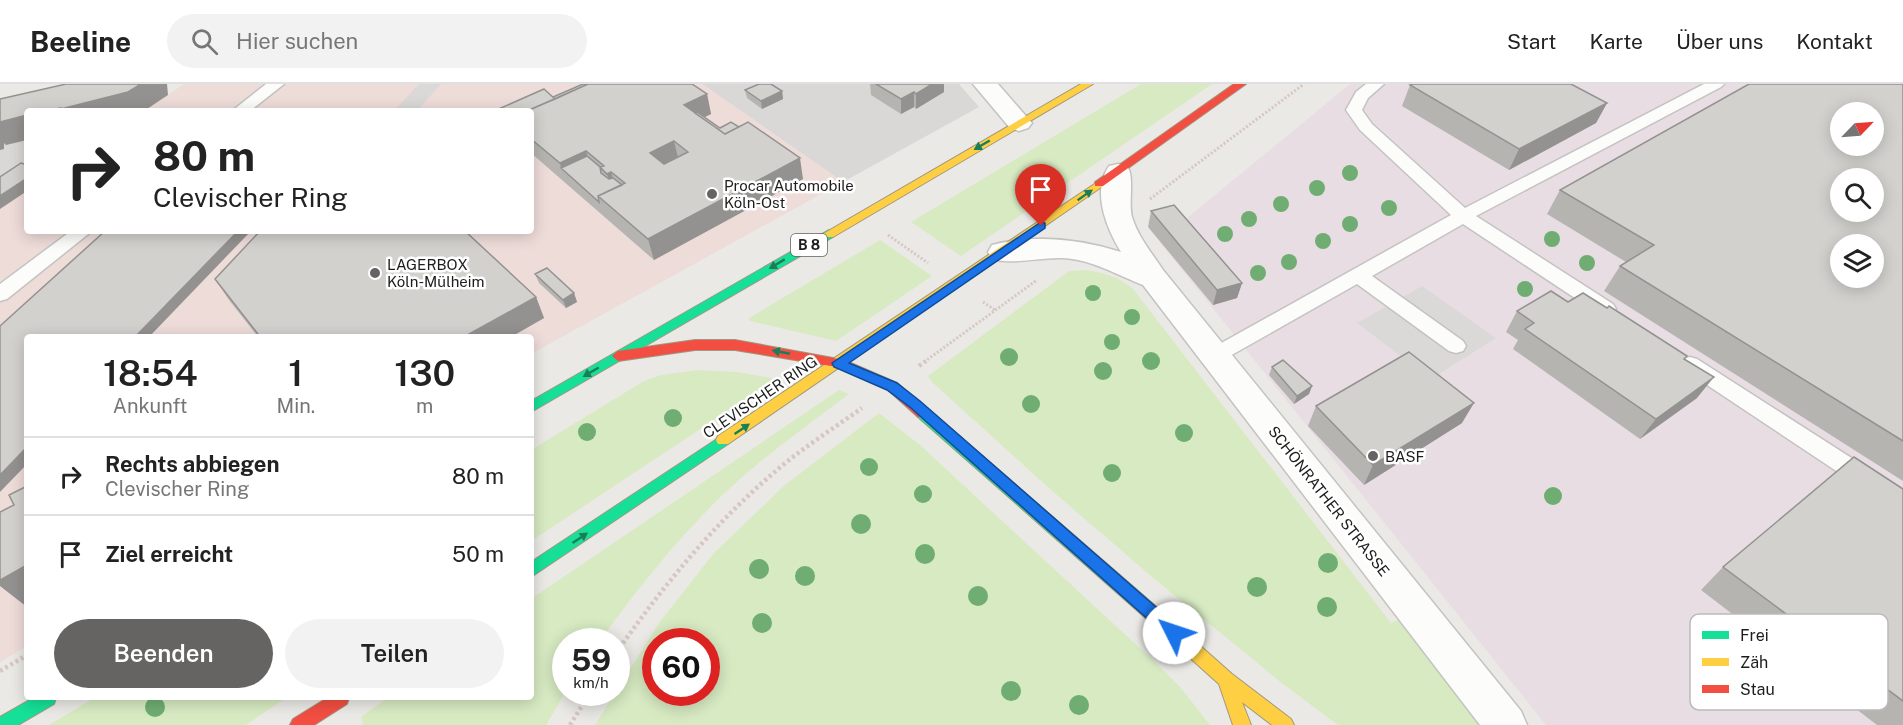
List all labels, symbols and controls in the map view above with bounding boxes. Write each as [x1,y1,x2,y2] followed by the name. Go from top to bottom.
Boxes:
[167,14,587,68] search box
[30,25,131,58] text: Beeline
[188,25,221,58] icon: search
[236,28,358,54] text: Hier suchen
[1507,29,1556,54] text: Start
[1589,29,1643,54] text: Karte
[1676,29,1763,54] text: Über uns
[1796,29,1873,54] text: Kontakt
[1830,102,1884,156] north arrow
[1830,102,1884,288] map controls
[153,131,255,180] text: 80 m
[54,132,132,210] icon: right
[974,139,990,150] one-way arrow
[1015,164,1066,226] pin
[1830,168,1884,222] button: search
[1024,173,1057,206] icon: arrive
[724,177,854,211] place label: Procar Automobile Köln-Ost
[153,181,348,213] text: Clevischer Ring
[705,187,719,201] marker: Procar Automobile Köln-Ost
[1076,189,1092,201] one-way arrow
[791,234,827,256] road number: B 8
[1830,234,1884,288] button: layers
[387,256,485,290] place label: LAGERBOX Köln-Mülheim
[769,258,785,269] one-way arrow
[368,266,382,280] marker: LAGERBOX Köln-Mülheim
[771,347,790,356] one-way arrow
[103,352,198,394] text: 18:54
[288,352,303,394] text: 1
[394,352,455,394] text: 130
[700,352,820,442] street label: CLEVISCHER RING
[583,367,599,378] one-way arrow
[113,394,188,418] text: Ankunft
[276,394,315,418] text: Min.
[416,394,433,418] text: m
[1265,422,1394,579] street label: SCHÖNRATHER STRASSE
[733,424,750,435] one-way arrow
[1385,448,1424,465] place label: BASF
[1366,449,1380,463] marker: BASF
[105,451,280,477] text: Rechts abbiegen
[54,460,87,493] icon: right
[452,463,504,489] text: 80 m
[105,477,249,501] text: Clevischer Ring
[571,532,587,544] one-way arrow
[54,538,87,571] icon: arrive
[105,541,233,567] text: Ziel erreicht
[452,541,504,567] text: 50 m
[1142,601,1206,665] position arrow
[1690,614,1888,710] legend
[54,619,273,688] button: Beenden
[285,619,504,688] button: Teilen
[1740,626,1769,645] text: Frei
[642,628,720,706] speed limit sign: 60
[571,642,611,678] text: 59
[1740,653,1768,672] text: Zäh
[573,674,609,691] text: km/h
[1740,680,1775,699] text: Stau

